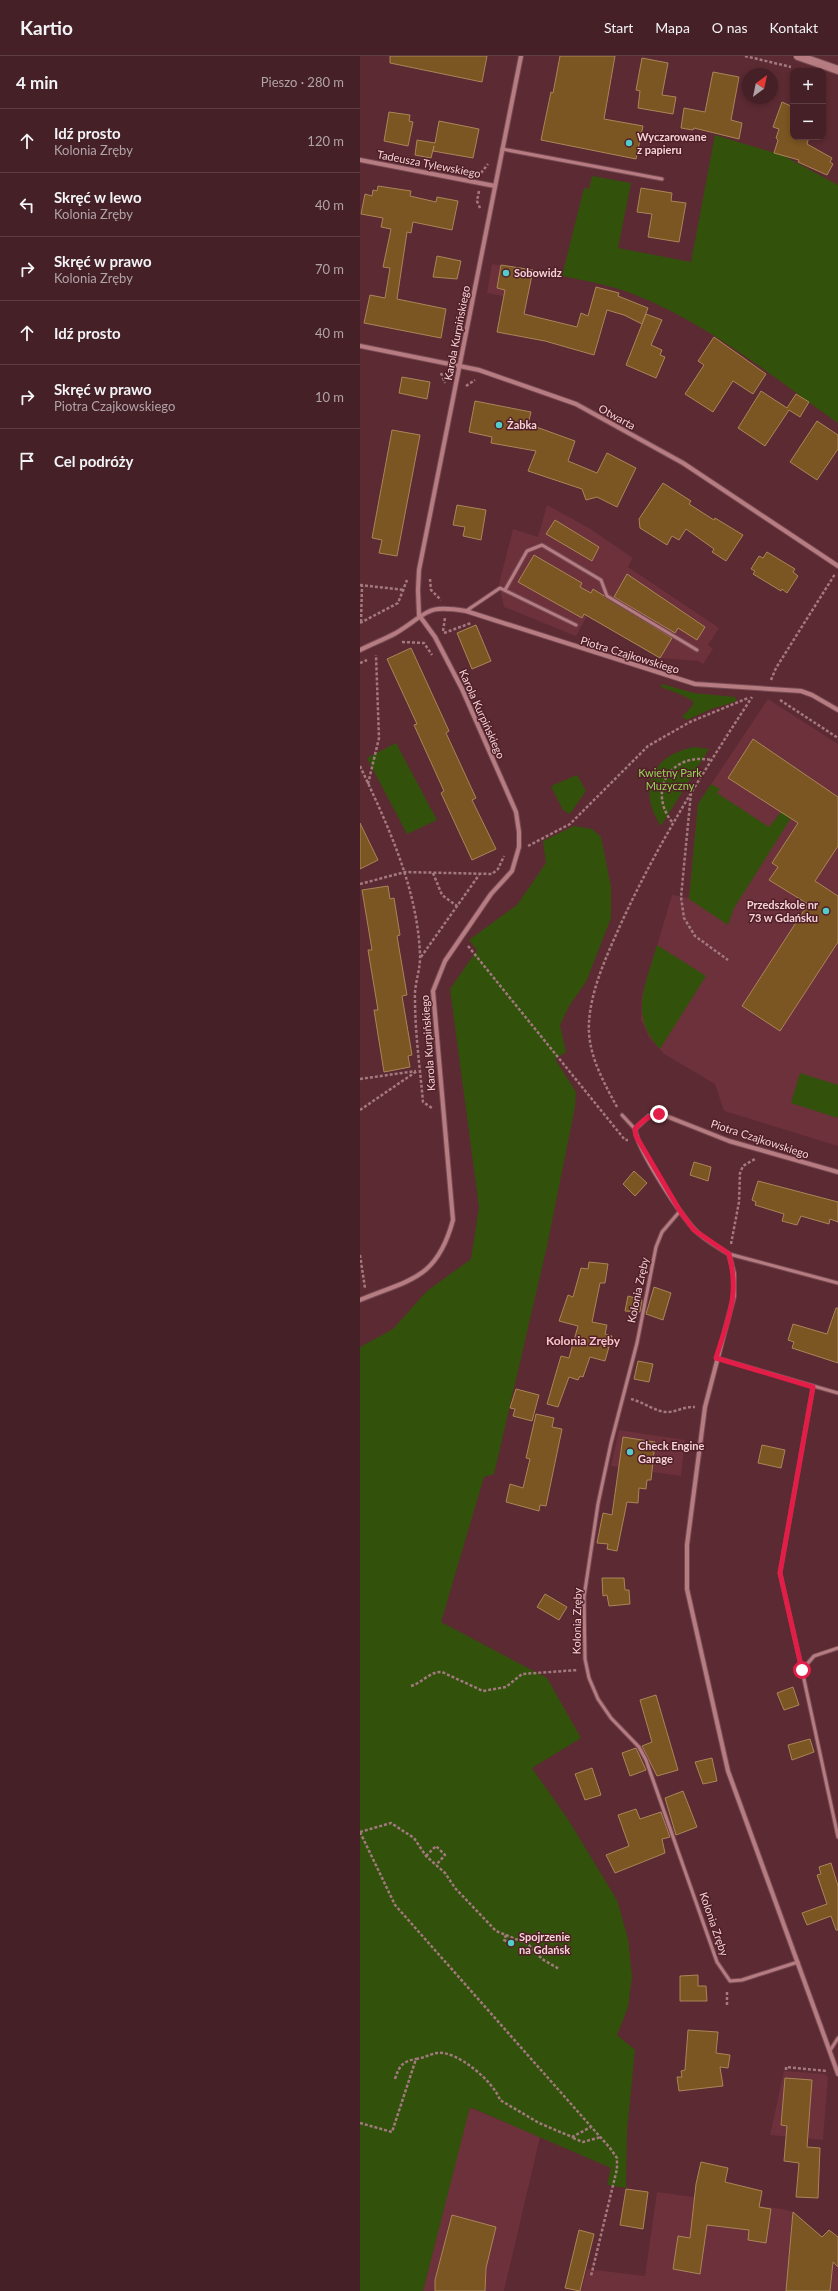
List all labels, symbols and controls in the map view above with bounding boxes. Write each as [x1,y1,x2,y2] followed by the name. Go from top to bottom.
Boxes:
[20,16,73,39] text: Kartio
[604,19,633,36] text: Start
[655,19,690,36] text: Mapa
[712,19,747,36] text: O nas
[769,19,818,36] text: Kontakt
[742,68,778,104] north arrow
[790,68,826,140] map controls
[790,68,826,104] button: +
[16,72,58,93] text: 4 min
[261,74,344,90] text: Pieszo · 280 m
[790,104,826,140] button: −
[54,124,121,142] text: Idź prosto
[16,130,38,152] icon: ahead
[637,130,707,156] place label: Wyczarowane z papieru
[307,133,344,149] text: 120 m
[624,138,634,148] marker: Wyczarowane z papieru
[54,142,133,158] text: Kolonia Zręby
[376,147,482,180] street label: Tadeusza Tylewskiego
[54,188,142,206] text: Skręć w lewo
[16,194,38,216] icon: left
[315,197,344,213] text: 40 m
[54,206,133,222] text: Kolonia Zręby
[54,252,152,270] text: Skręć w prawo
[16,258,38,280] icon: right
[315,261,344,277] text: 70 m
[514,266,562,279] place label: Sobowidz
[501,268,511,278] marker: Sobowidz
[54,270,133,286] text: Kolonia Zręby
[441,284,472,381] street label: Karola Kurpińskiego
[16,322,38,344] icon: ahead
[54,324,121,342] text: Idź prosto
[315,325,344,341] text: 40 m
[54,380,152,398] text: Skręć w prawo
[16,386,38,408] icon: right
[315,389,344,405] text: 10 m
[54,398,175,414] text: Piotra Czajkowskiego
[597,401,638,432] street label: Otwarta
[507,418,537,431] place label: Żabka
[494,420,504,430] marker: Żabka
[16,450,38,472] icon: arrive
[54,452,133,470] text: Cel podróży
[579,633,681,676] street label: Piotra Czajkowskiego
[457,667,508,760] street label: Karola Kurpińskiego
[638,766,702,792] park label: Kwietny Park Muzyczny
[747,898,819,924] place label: Przedszkole nr 73 w Gdańsku
[821,906,831,916] marker: Przedszkole nr 73 w Gdańsku
[418,995,437,1092] street label: Karola Kurpińskiego
[650,1105,668,1123] route end
[709,1116,811,1161] street label: Piotra Czajkowskiego
[624,1256,651,1324] street label: Kolonia Zręby
[546,1333,621,1348] district label: Kolonia Zręby
[638,1439,704,1465] place label: Check Engine Garage
[625,1447,635,1457] marker: Check Engine Garage
[569,1587,584,1654] street label: Kolonia Zręby
[793,1661,811,1679] route start
[697,1890,732,1958] street label: Kolonia Zręby
[519,1930,570,1956] place label: Spojrzenie na Gdańsk
[506,1938,516,1948] marker: Spojrzenie na Gdańsk

